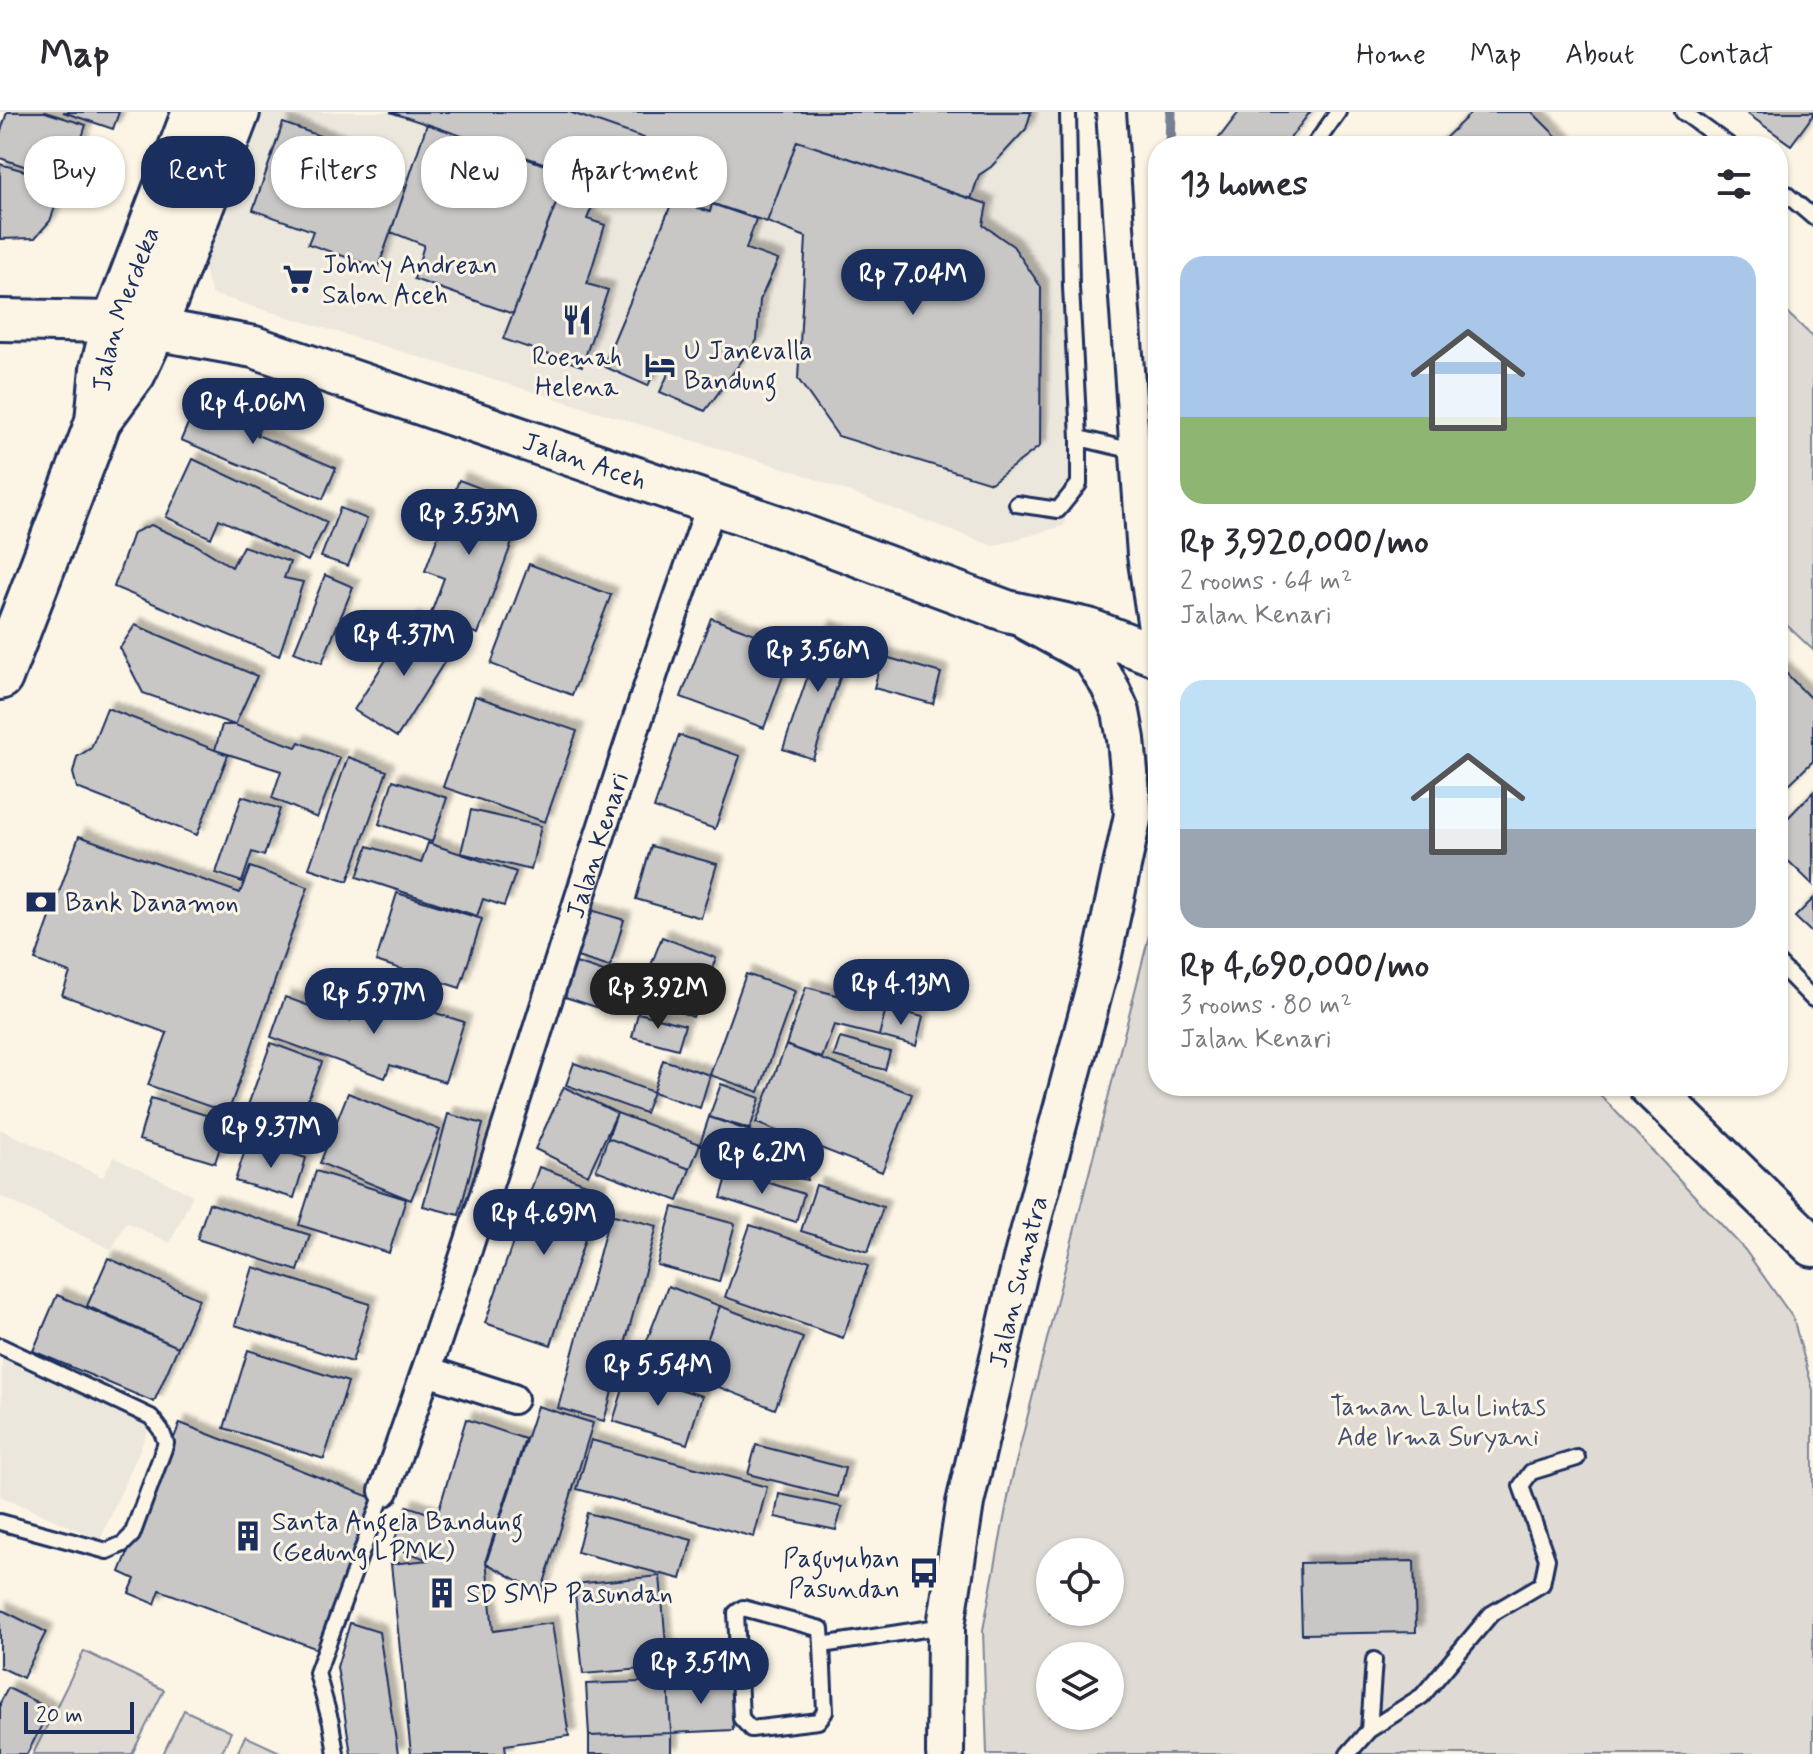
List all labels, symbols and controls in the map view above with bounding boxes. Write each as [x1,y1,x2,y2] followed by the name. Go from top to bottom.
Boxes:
[40,31,110,80] text: Map
[1356,37,1426,74] text: Home
[1470,37,1521,74] text: Map
[1565,37,1634,74] text: About
[1678,37,1773,74] text: Contact
[24,136,125,208] chip: Buy
[141,136,255,208] chip: Rent
[271,136,405,208] chip: Filters
[421,136,527,208] chip: New
[543,136,727,208] chip: Apartment
[1180,162,1308,207] text: 13 homes
[1712,162,1756,206] icon: filters
[86,222,169,393] street label: Jalan Merdeka
[322,249,498,313] place label: Johny Andrean Salon Aceh
[830,249,996,317] pin: Rp 7.04M
[859,258,967,292] text: Rp 7.04M
[281,262,315,296] supermarket icon: Johny Andrean Salon Aceh
[560,303,594,337] restaurant icon: Roemah Helena
[1396,308,1540,452] icon: home
[684,335,812,402] place label: U Janevalla Bandung
[532,341,622,405] place label: Roemah Helena
[643,348,677,382] hotel icon: U Janevalla Bandung
[170,378,336,446] pin: Rp 4.06M
[200,387,306,421] text: Rp 4.06M
[518,425,651,499] street label: Jalan Aceh
[386,489,552,557] pin: Rp 3.53M
[419,498,519,532] text: Rp 3.53M
[1180,520,1429,565] text: Rp 3,920,000/mo
[1180,565,1352,599] text: 2 rooms · 64 m²
[1180,599,1332,633] text: Jalan Kenari
[321,610,487,678] pin: Rp 4.37M
[353,619,455,653] text: Rp 4.37M
[735,626,901,694] pin: Rp 3.56M
[766,635,870,669] text: Rp 3.56M
[1396,732,1540,876] icon: home
[559,768,638,923] street label: Jalan Kenari
[24,885,58,919] bank icon: Bank Danamon
[65,887,239,921] place label: Bank Danamon
[1180,944,1429,989] text: Rp 4,690,000/mo
[818,959,984,1027] pin: Rp 4.13M
[575,963,741,1031] pin: Rp 3.92M
[291,968,457,1036] pin: Rp 5.97M
[851,968,951,1002] text: Rp 4.13M
[608,972,708,1006] text: Rp 3.92M
[322,977,426,1011] text: Rp 5.97M
[1180,989,1352,1023] text: 3 rooms · 80 m²
[1180,1023,1332,1057] text: Jalan Kenari
[188,1102,354,1170] pin: Rp 9.37M
[221,1111,321,1145] text: Rp 9.37M
[688,1128,836,1196] pin: Rp 6.2M
[718,1137,806,1171] text: Rp 6.2M
[461,1189,627,1257] pin: Rp 4.69M
[982,1192,1057,1371] street label: Jalan Sumatra
[491,1198,597,1232] text: Rp 4.69M
[575,1340,741,1408] pin: Rp 5.54M
[604,1349,712,1383] text: Rp 5.54M
[1330,1391,1546,1455] park label: Taman Lalu Lintas Ade Irma Suryani
[272,1506,523,1570] place label: Santa Angela Bandung (Gedung LPMK)
[231,1519,265,1553] building icon: Santa Angela Bandung (Gedung LPMK)
[1036,1538,1124,1730] map controls
[1036,1538,1124,1626] button: locate
[783,1543,900,1607] place label: Paguyuban Pasundan
[907,1556,941,1590] bus stop icon: Paguyuban Pasundan
[425,1576,459,1610] building icon: SD SMP Pasundan
[466,1578,673,1612] place label: SD SMP Pasundan
[618,1638,784,1706] pin: Rp 3.51M
[1036,1642,1124,1730] button: layers
[651,1647,751,1681] text: Rp 3.51M
[24,1698,134,1734] scale bar
[36,1702,83,1730] text: 20 m

